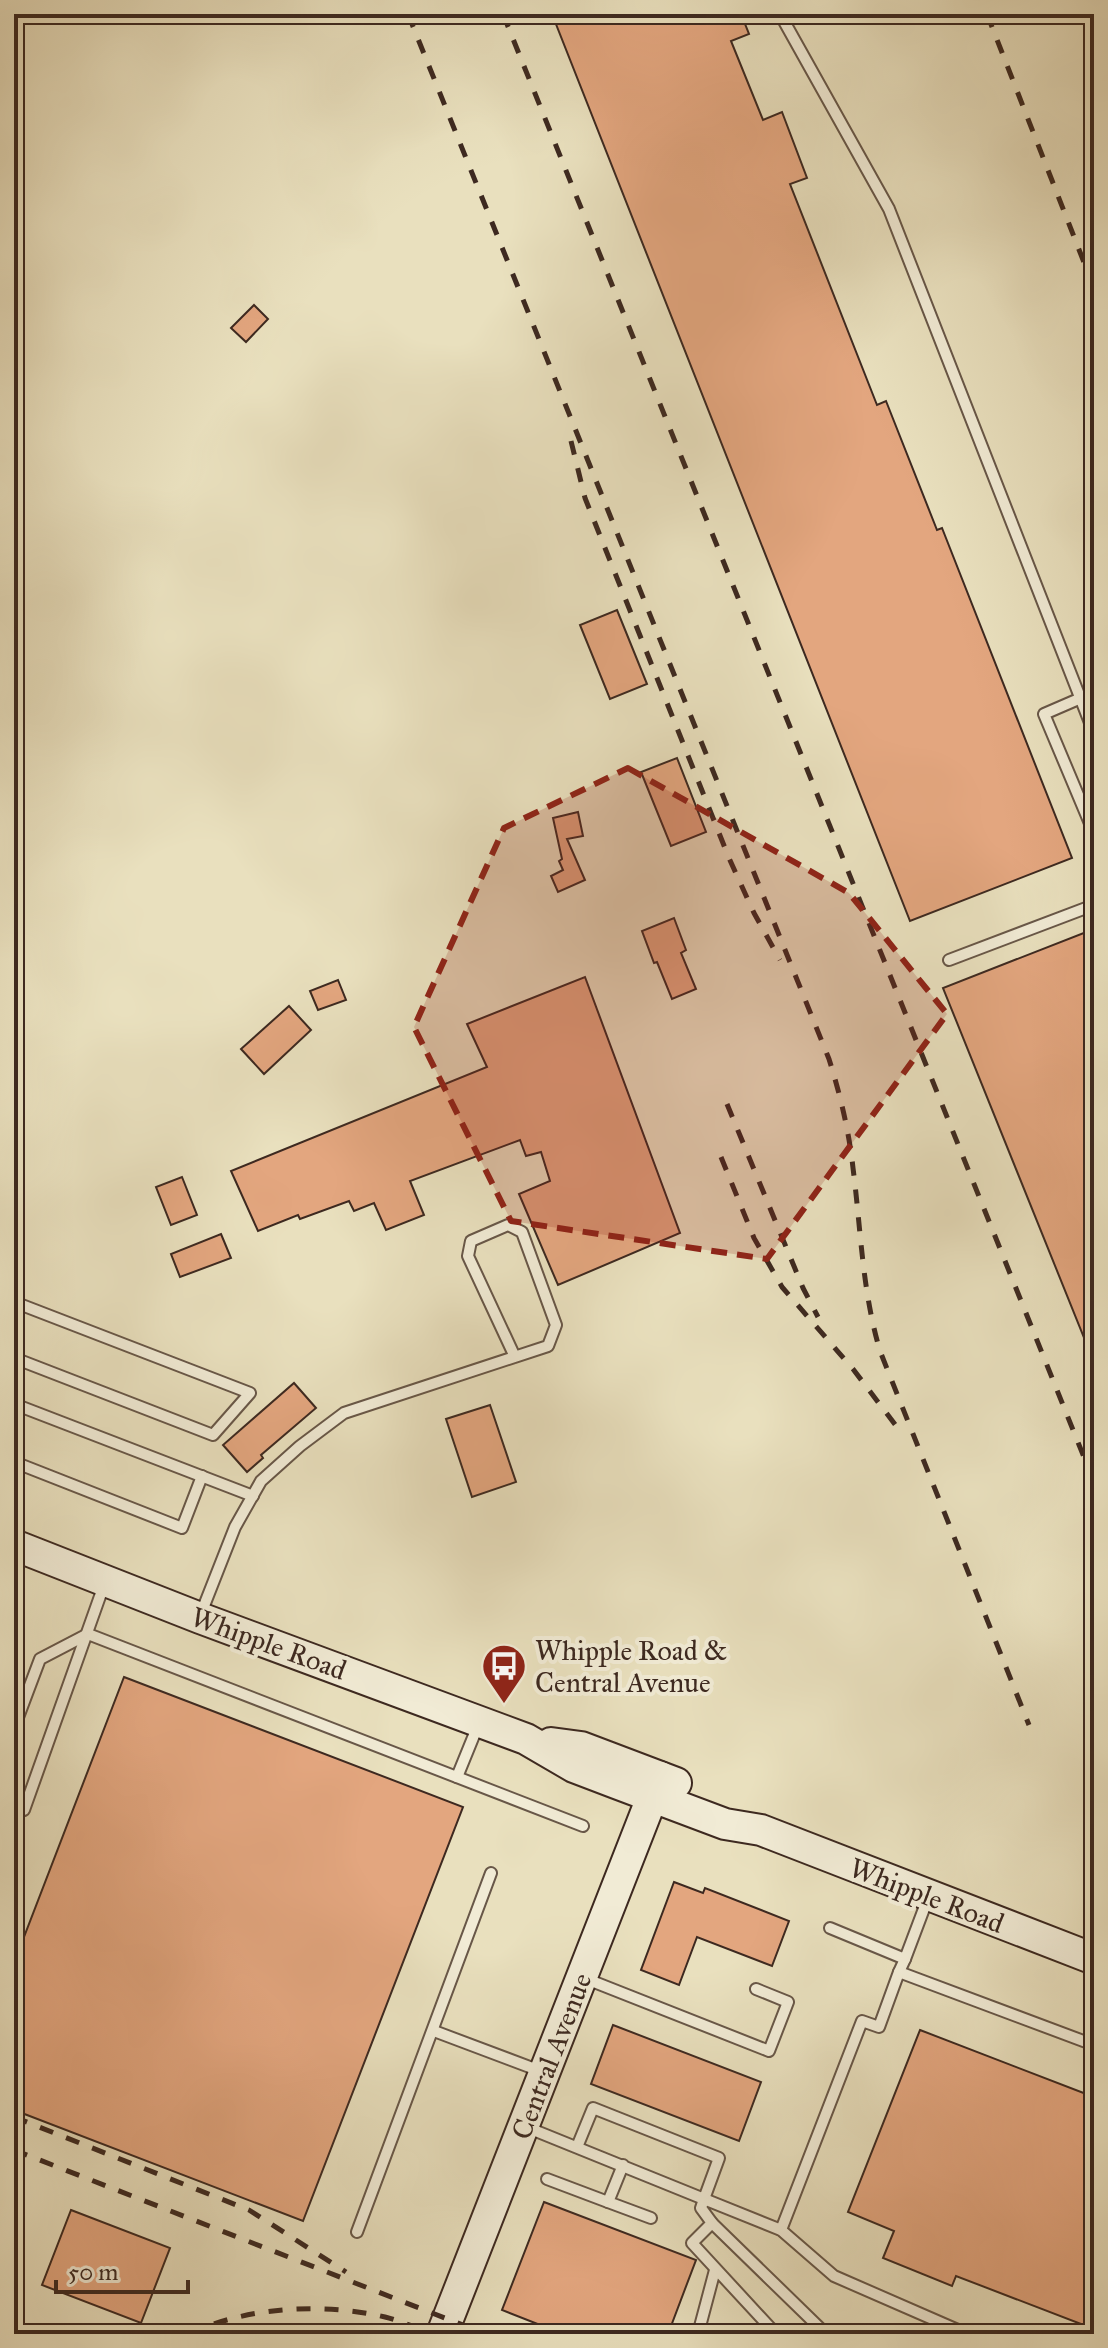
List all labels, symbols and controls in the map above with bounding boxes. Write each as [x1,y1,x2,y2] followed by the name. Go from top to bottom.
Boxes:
[186,1599,351,1688] street label: Whipple Road
[535,1633,728,1700] place label: Whipple Road & Central Avenue
[480,1642,528,1705] bus stop icon: Whipple Road & Central Avenue
[845,1850,1009,1941] street label: Whipple Road
[504,1968,599,2144] street label: Central Avenue
[56,2244,188,2294] scale bar
[68,2257,118,2287] text: 50 m

